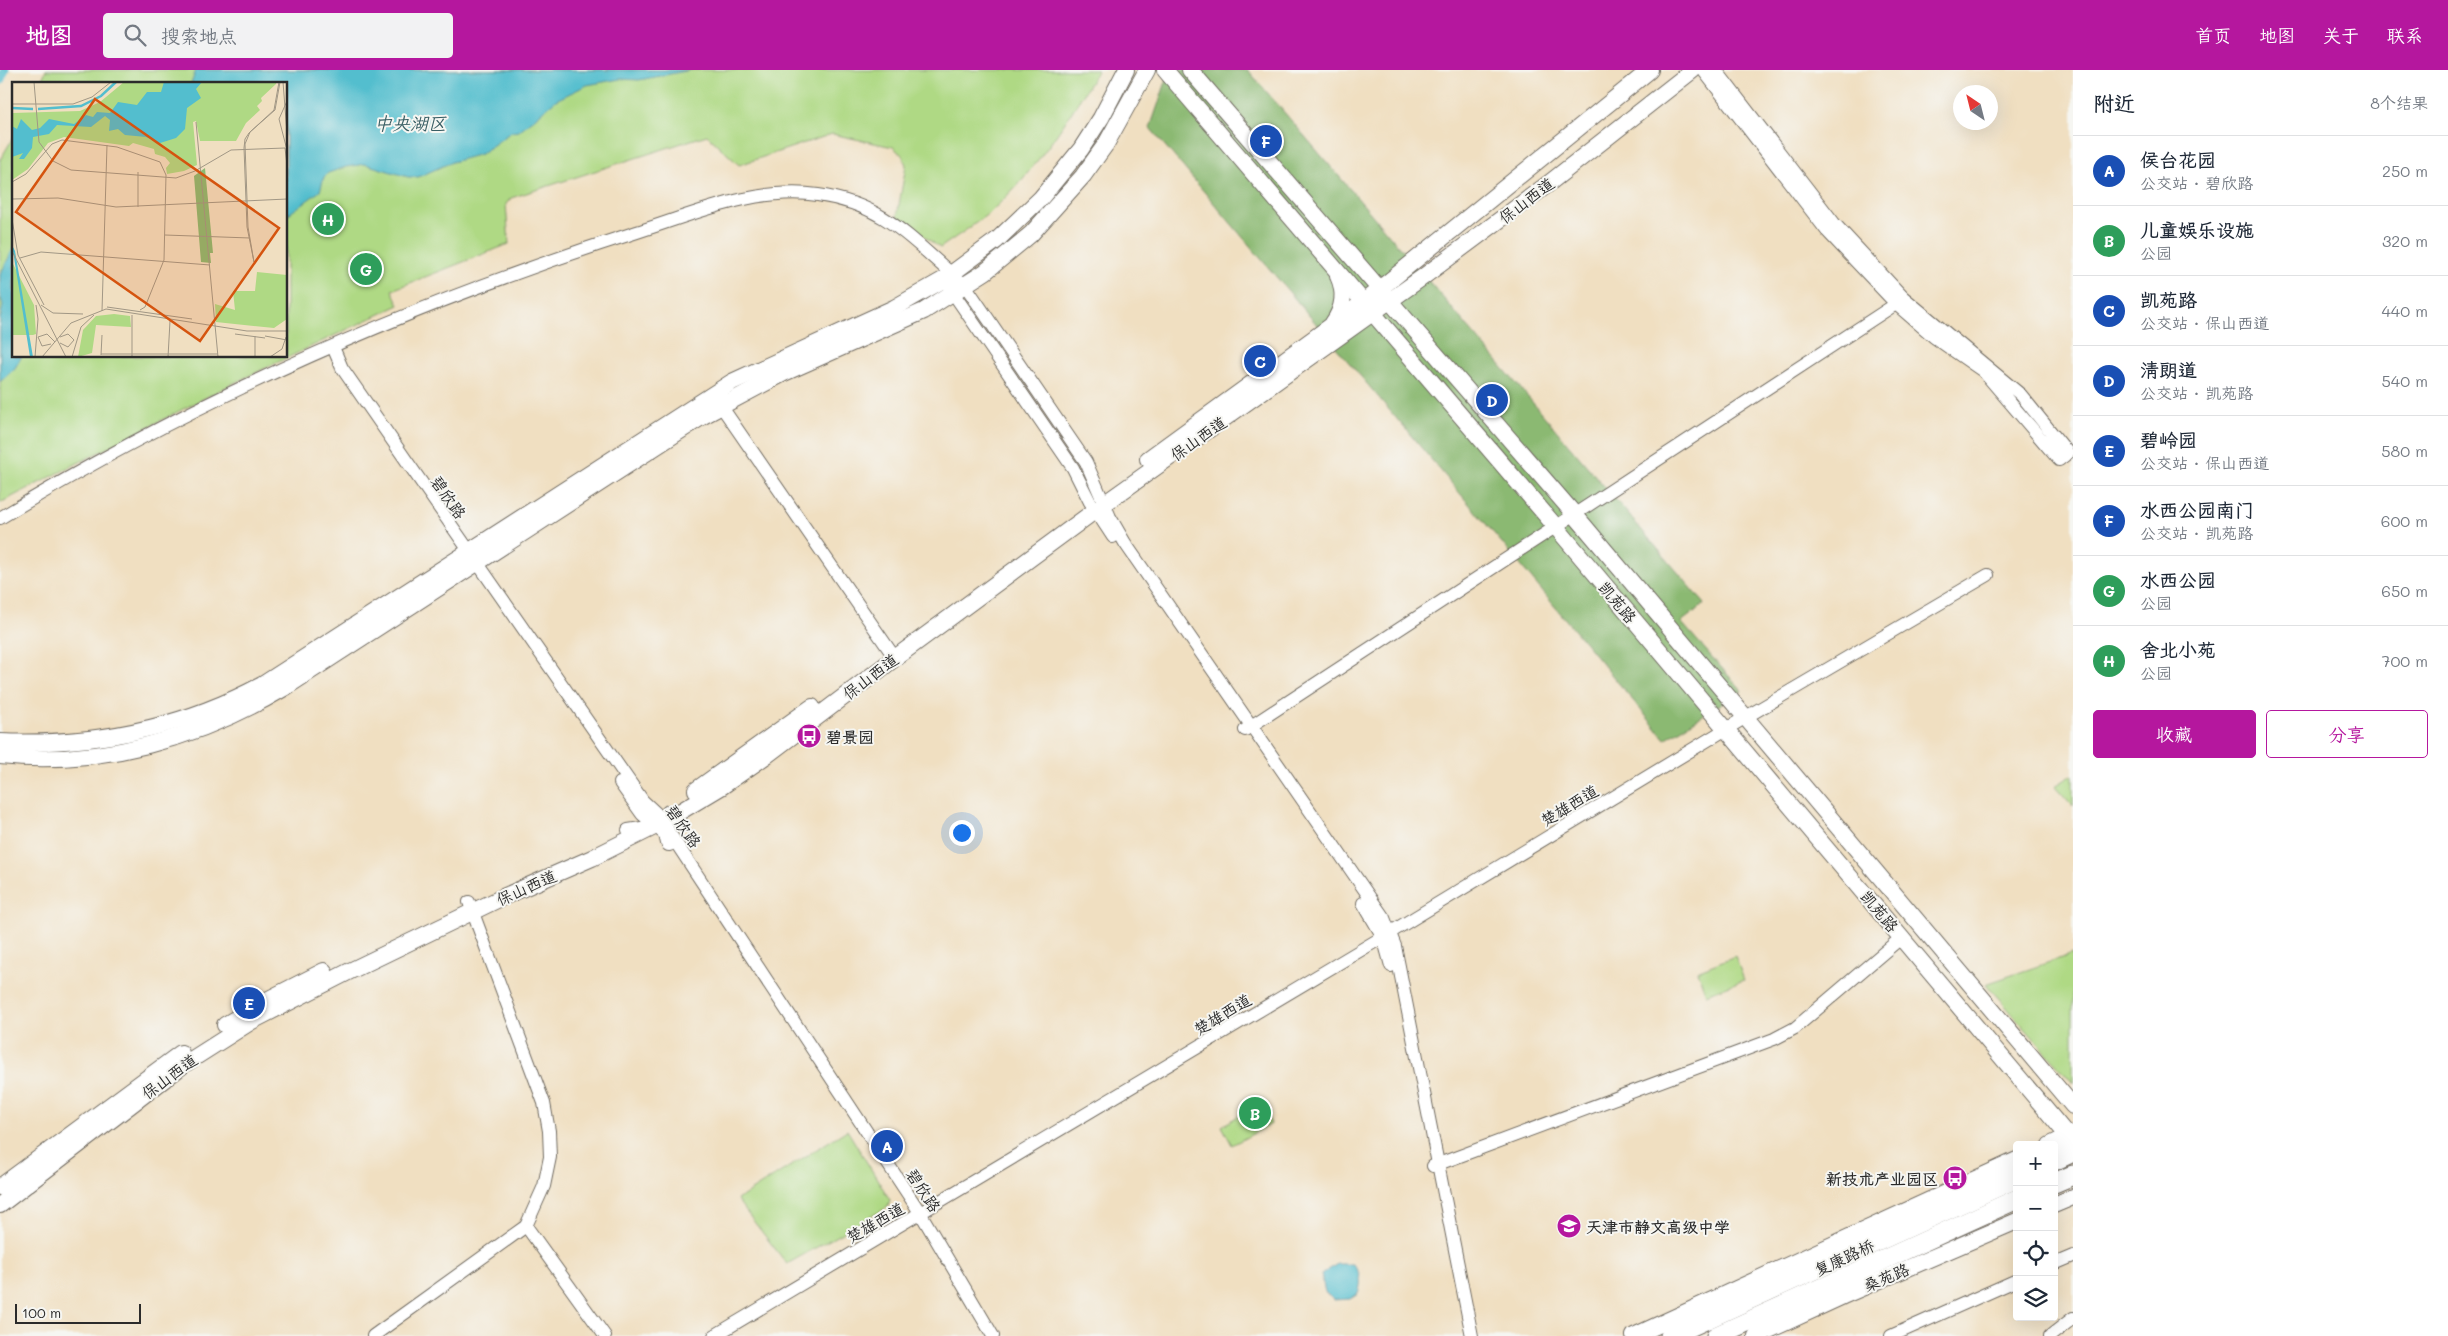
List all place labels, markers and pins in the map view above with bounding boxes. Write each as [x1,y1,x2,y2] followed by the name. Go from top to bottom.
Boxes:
[1250,122,1282,160] pin: F
[312,200,344,238] pin: H
[350,250,382,288] pin: G
[1244,342,1276,380] pin: C
[1476,381,1508,419] pin: D
[796,723,822,749] bus stop icon: 碧景园
[826,726,874,747] place label: 碧景园
[233,984,265,1022] pin: E
[1239,1094,1271,1132] pin: B
[871,1127,903,1165] pin: A
[1942,1165,1968,1191] bus stop icon: 新技术产业园区
[1826,1168,1938,1189] place label: 新技术产业园区
[1556,1213,1582,1239] school or university icon: 天津市静文高级中学
[1586,1216,1730,1237] place label: 天津市静文高级中学

